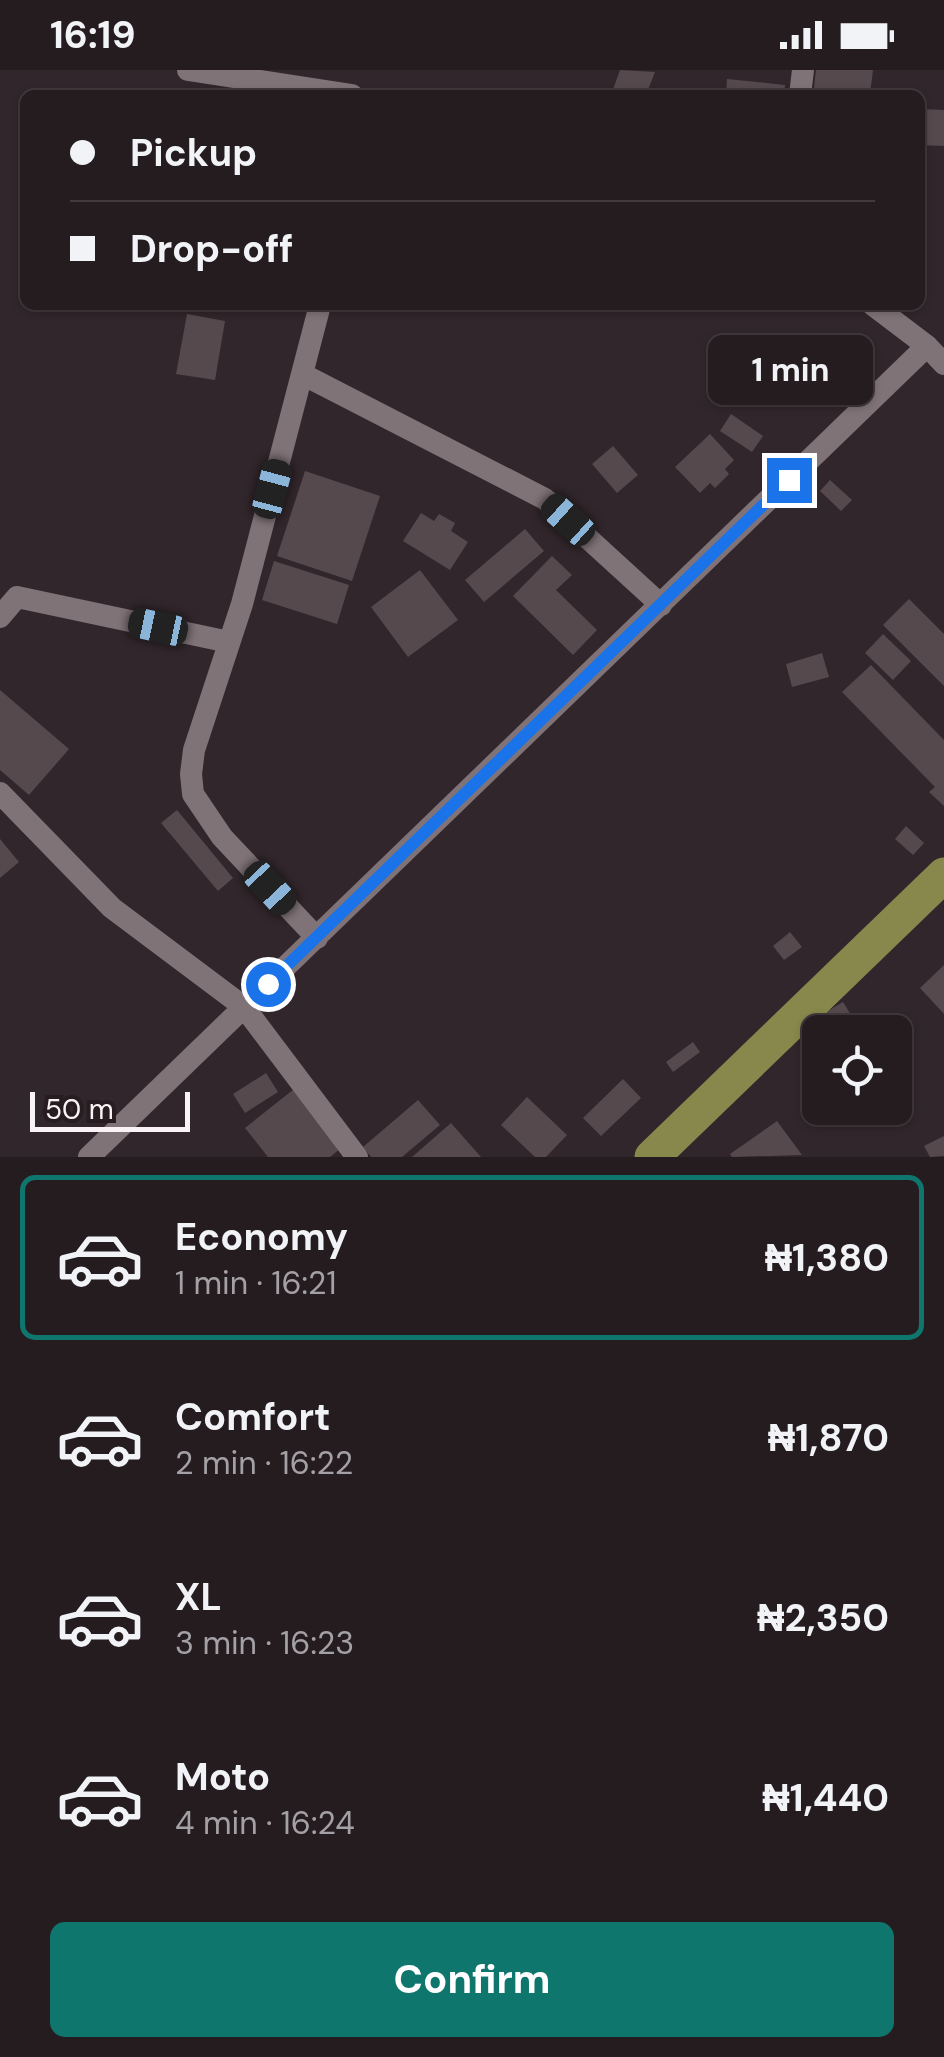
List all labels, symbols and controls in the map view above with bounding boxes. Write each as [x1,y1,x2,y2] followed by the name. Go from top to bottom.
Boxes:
[50,10,136,60] text: 16:19
[130,128,257,178] text: Pickup
[130,224,293,274] text: Drop-off
[706,335,872,405] callout: 1 min
[752,349,829,391] text: 1 min
[250,456,294,522] car
[767,458,812,503] route end
[536,489,600,551] car
[126,606,190,648] car
[239,856,301,920] car
[246,962,291,1007] route start
[802,1015,912,1125] map controls
[802,1015,912,1125] button: locate
[30,1087,190,1132] scale bar
[45,1091,114,1128] text: 50 m
[175,1212,348,1262] text: Economy
[55,1213,145,1303] icon: car
[765,1233,889,1283] text: ₦1,380
[175,1262,336,1304] text: 1 min · 16:21
[175,1392,331,1442] text: Comfort
[55,1393,145,1483] icon: car
[768,1413,889,1463] text: ₦1,870
[175,1442,353,1484] text: 2 min · 16:22
[175,1572,222,1622] text: XL
[55,1573,145,1663] icon: car
[757,1593,889,1643] text: ₦2,350
[175,1622,354,1664] text: 3 min · 16:23
[175,1752,270,1802] text: Moto
[55,1753,145,1843] icon: car
[762,1773,889,1823] text: ₦1,440
[175,1802,355,1844] text: 4 min · 16:24
[50,1922,894,2037] button: Confirm

